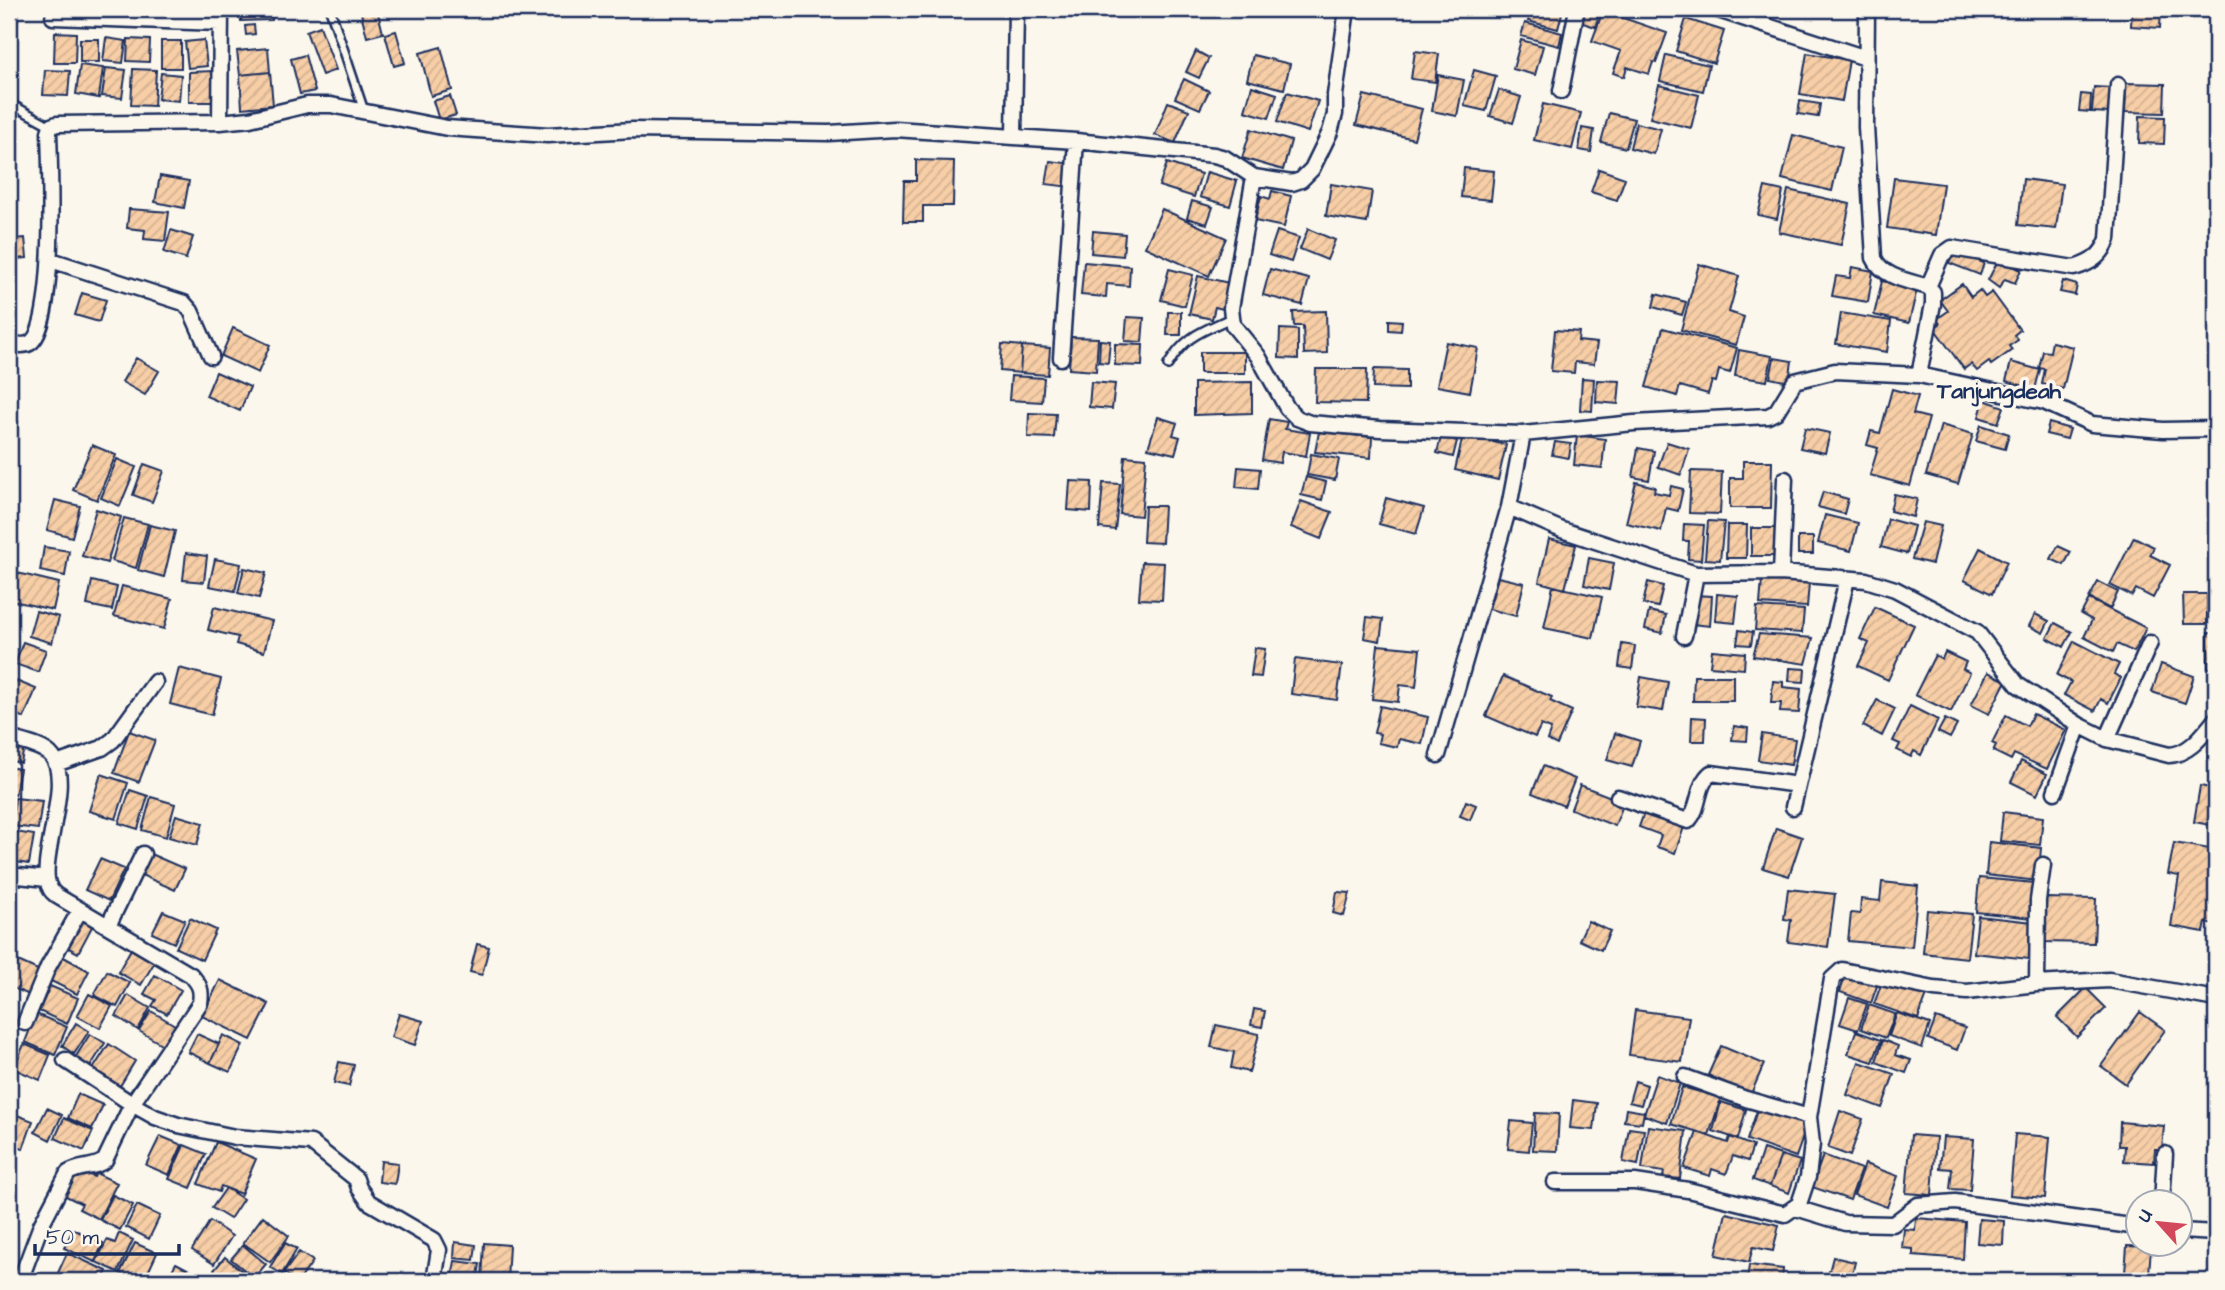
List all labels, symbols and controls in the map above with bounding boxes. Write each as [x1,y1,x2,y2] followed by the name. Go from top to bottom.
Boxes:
[1936,375,2062,408] district label: Tanjungdeah
[2124,1188,2194,1258] north arrow
[2131,1205,2160,1227] text: U
[35,1213,178,1257] scale bar
[46,1223,100,1252] text: 50 m

